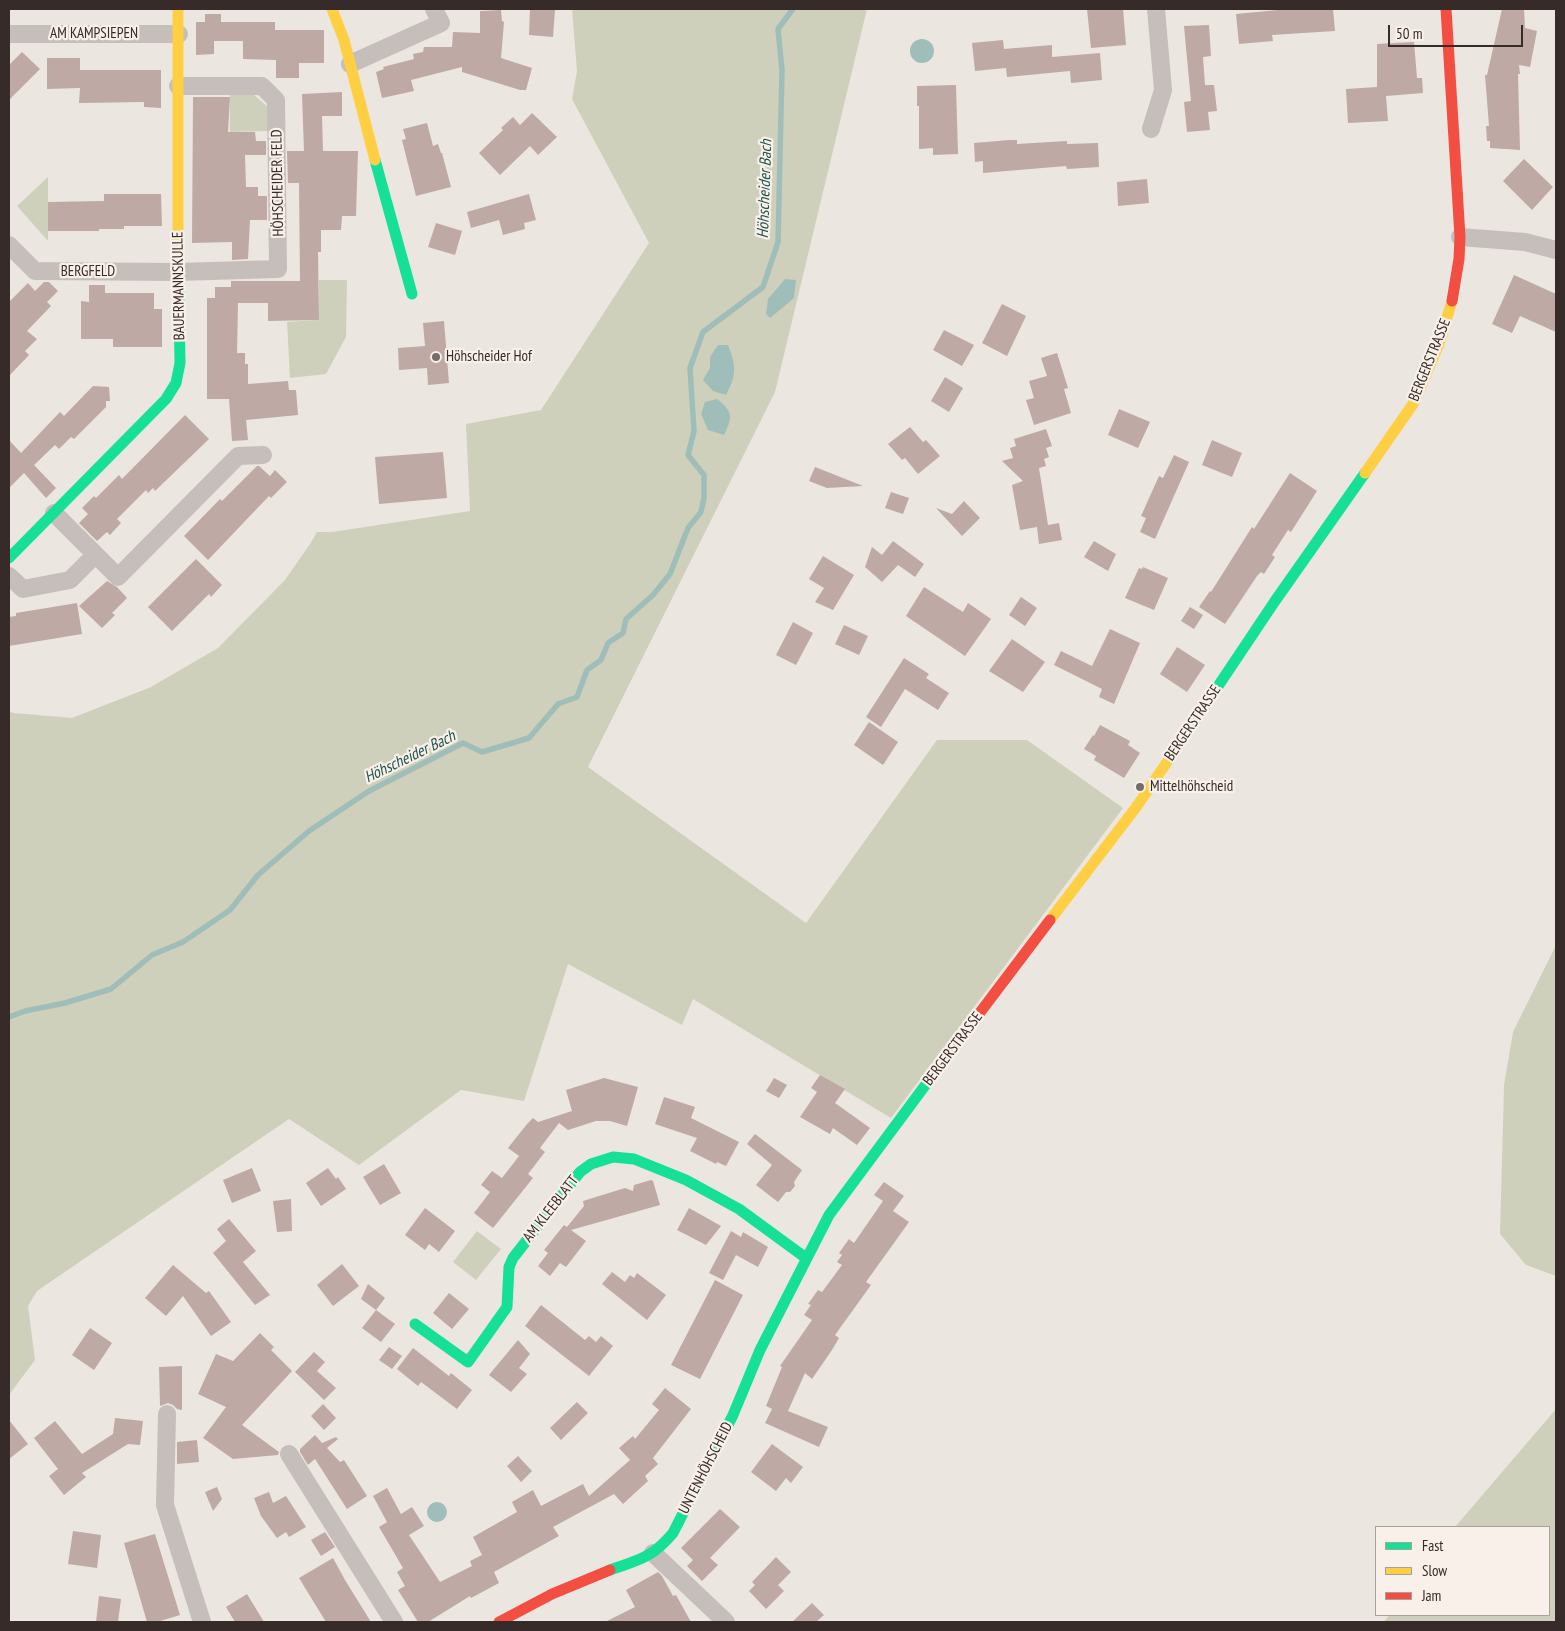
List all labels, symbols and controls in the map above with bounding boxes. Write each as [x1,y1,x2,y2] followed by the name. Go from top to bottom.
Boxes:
[1390,15,1525,47] scale bar
[1396,24,1422,43] text: 50 m
[50,25,138,43] street label: AM KAMPSIEPEN
[268,129,288,237] street label: HÖHSCHEIDER FELD
[754,139,776,239] water label: Höhscheider Bach
[169,231,189,341] street label: BAUERMANNSKULLE
[61,263,115,281] street label: BERGFELD
[1405,316,1455,404] street label: BERGERSTRASSE
[446,348,532,366] place label: Höhscheider Hof
[430,351,442,363] marker: Höhscheider Hof
[1161,682,1225,764] street label: BERGERSTRASSE
[361,727,459,787] water label: Höhscheider Bach
[1150,778,1233,796] place label: Mittelhöhscheid
[1134,781,1146,793] marker: Mittelhöhscheid
[919,1009,987,1089] street label: BERGERSTRASSE
[519,1172,583,1246] street label: AM KLEEBLATT
[675,1419,737,1517] street label: UNTENHÖHSCHEID
[1375,1526,1550,1616] legend
[1422,1536,1443,1555] text: Fast
[1422,1561,1447,1580] text: Slow
[1422,1586,1441,1605] text: Jam

